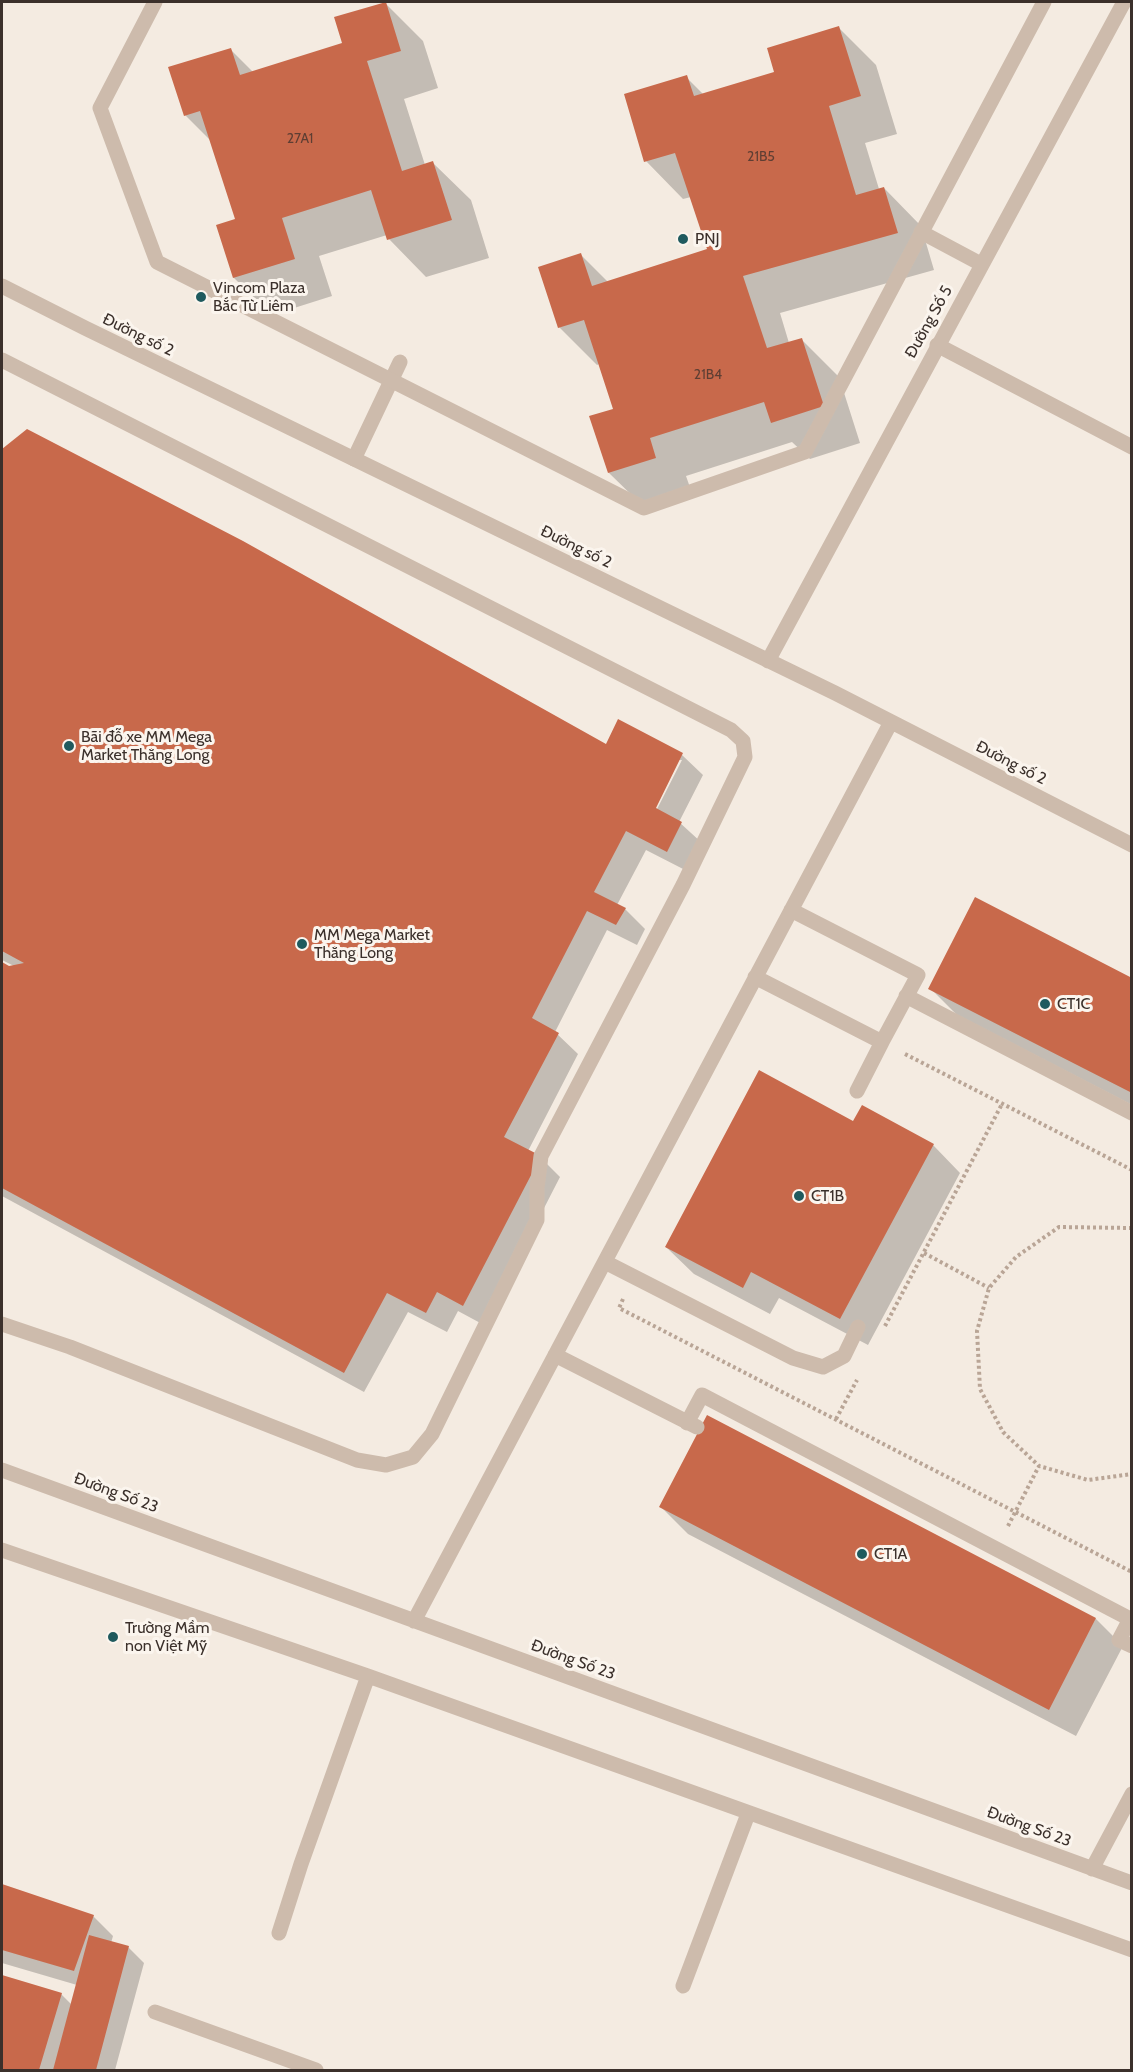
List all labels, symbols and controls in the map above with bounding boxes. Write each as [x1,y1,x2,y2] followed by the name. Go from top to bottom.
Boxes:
[287,131,313,147] house number: 27A1
[747,149,775,165] house number: 21B5
[695,229,719,249] place label: PNJ
[676,232,690,246] marker: PNJ
[213,278,305,316] place label: Vincom Plaza Bắc Từ Liêm
[901,282,957,362] street label: Đường Số 5
[194,290,208,304] marker: Vincom Plaza Bắc Từ Liêm
[99,310,177,360] street label: Đường số 2
[694,367,722,383] house number: 21B4
[537,522,615,572] street label: Đường số 2
[81,727,212,765] place label: Bãi đỗ xe MM Mega Market Thăng Long
[972,737,1050,789] street label: Đường số 2
[62,739,76,753] marker: Bãi đỗ xe MM Mega Market Thăng Long
[314,925,430,963] place label: MM Mega Market Thăng Long
[295,937,309,951] marker: MM Mega Market Thăng Long
[1057,994,1090,1014] place label: CT1C
[1038,997,1052,1011] marker: CT1C
[811,1186,844,1206] place label: CT1B
[792,1189,806,1203] marker: CT1B
[71,1469,161,1517] street label: Đường Số 23
[874,1544,907,1564] place label: CT1A
[855,1547,869,1561] marker: CT1A
[125,1618,209,1656] place label: Trường Mầm non Việt Mỹ
[106,1630,120,1644] marker: Trường Mầm non Việt Mỹ
[528,1636,618,1684] street label: Đường Số 23
[984,1803,1074,1851] street label: Đường Số 23

